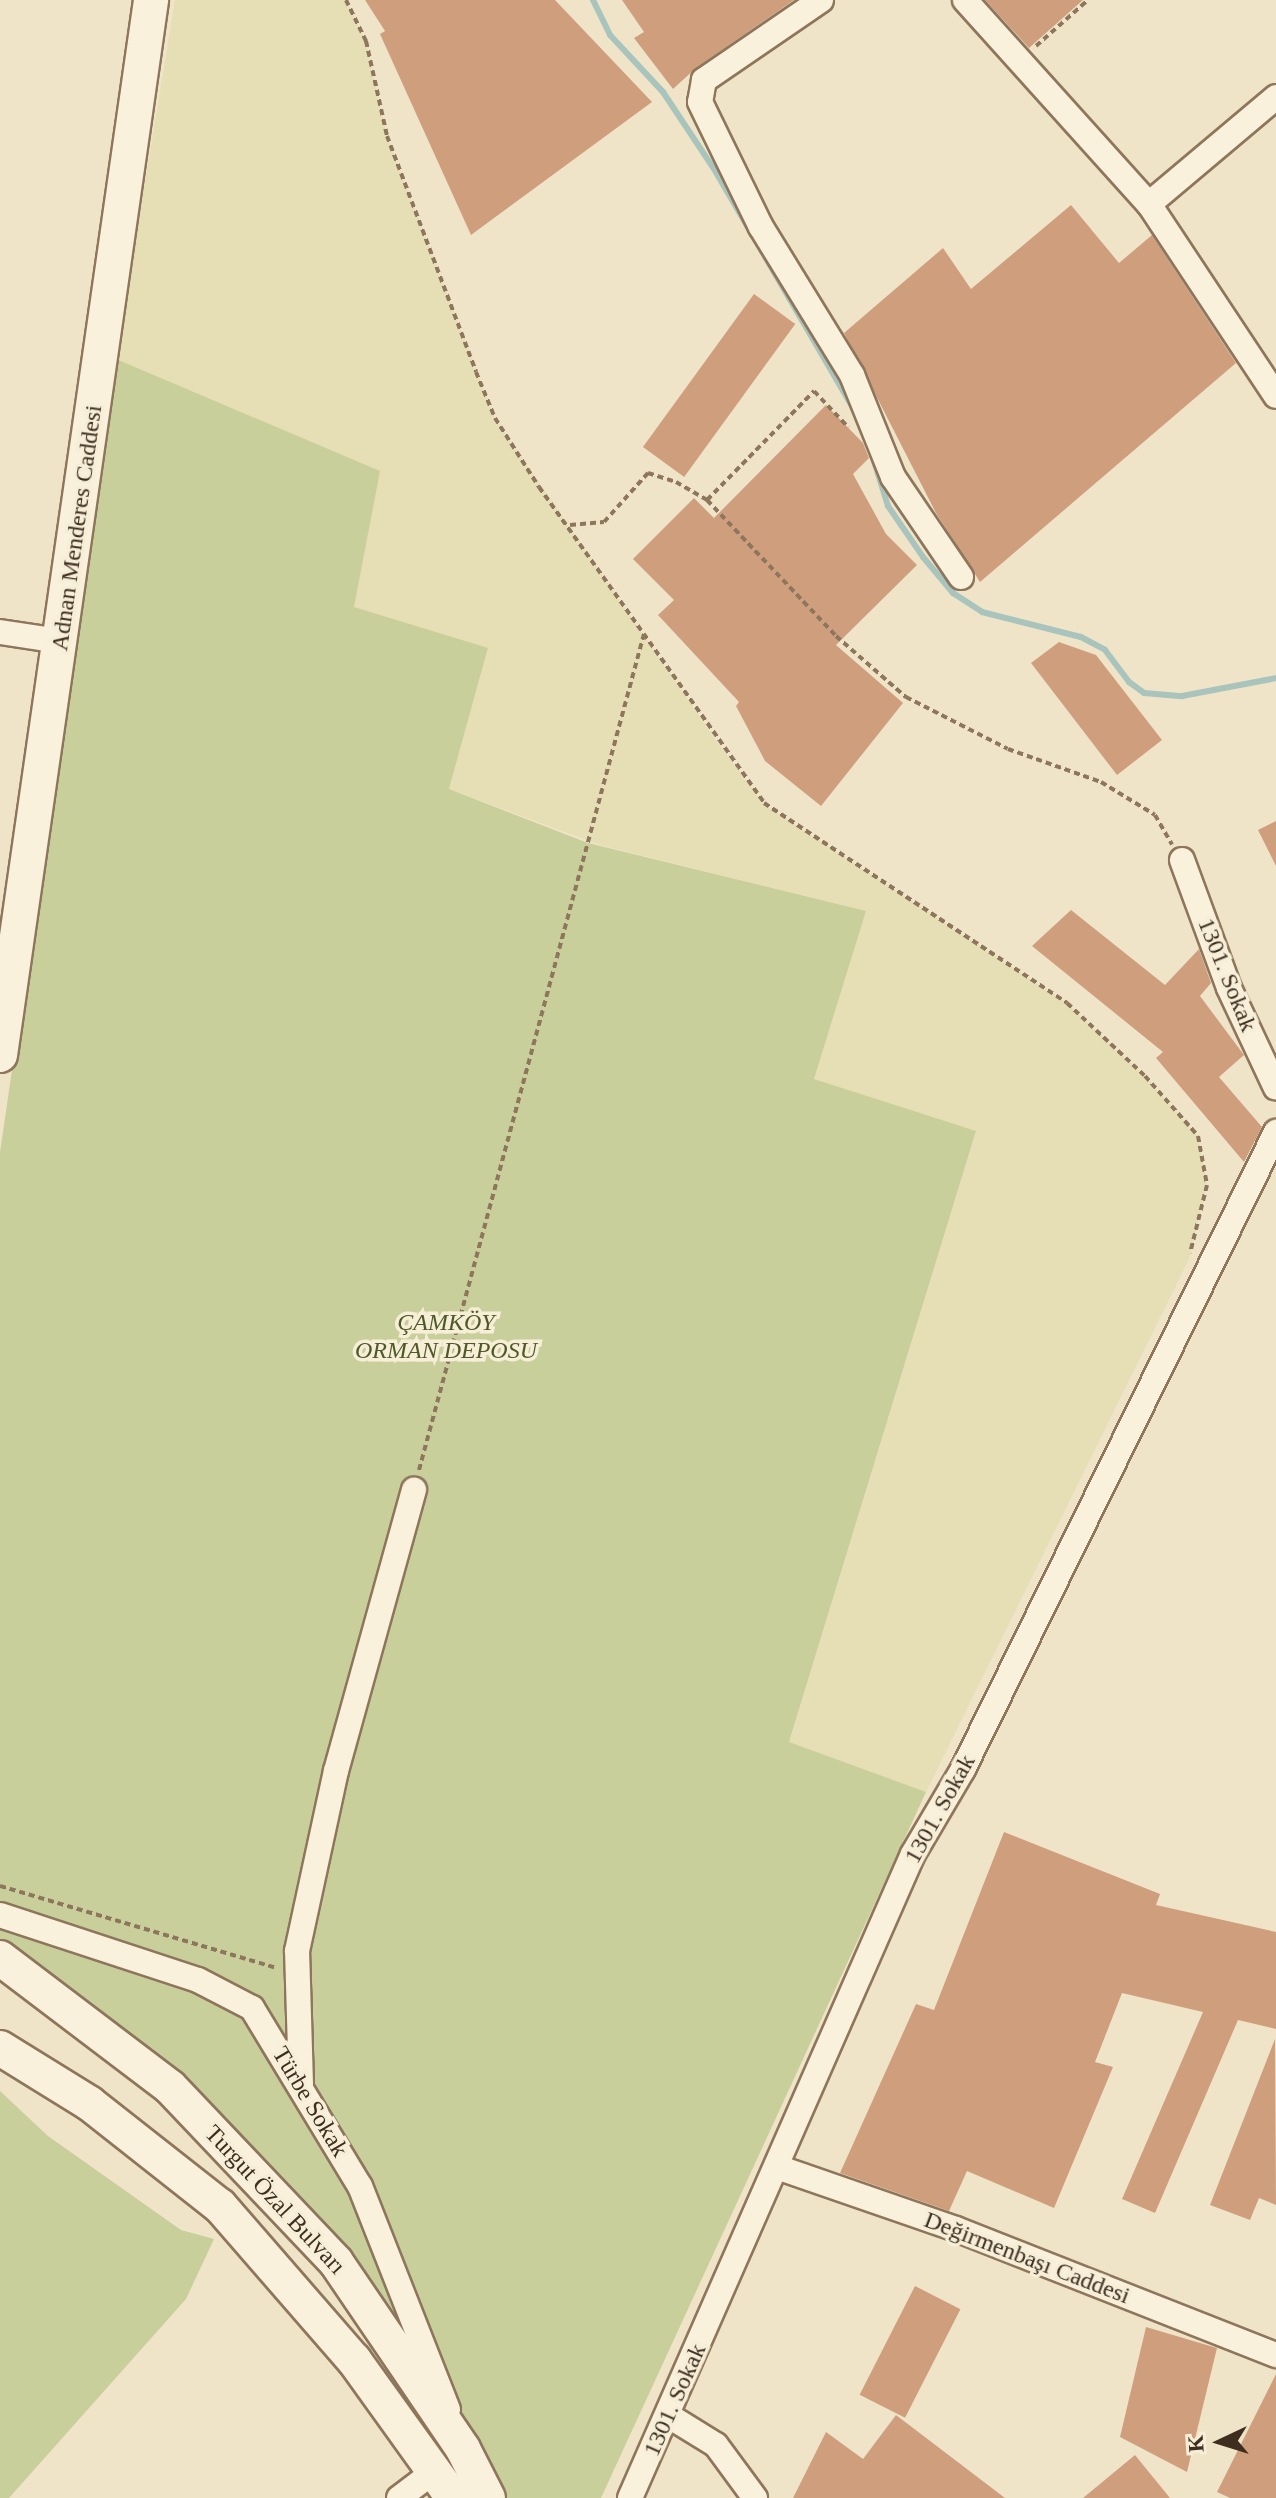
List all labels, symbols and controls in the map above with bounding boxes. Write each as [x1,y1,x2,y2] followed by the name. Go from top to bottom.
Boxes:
[45,403,109,653] street label: Adnan Menderes Caddesi
[1191,914,1263,1036] street label: 1301. Sokak
[355,1309,537,1365] park label: ÇAMKÖY ORMAN DEPOSU
[898,1750,982,1868] street label: 1301. Sokak
[266,2042,354,2162] street label: Türbe Sokak
[199,2119,351,2281] street label: Turgut Özal Bulvarı
[920,2206,1134,2310] street label: Değirmenbaşı Caddesi
[637,2339,713,2461] street label: 1301. Sokak
[1180,2402,1260,2482] north arrow
[1182,2434,1209,2453] text: K

